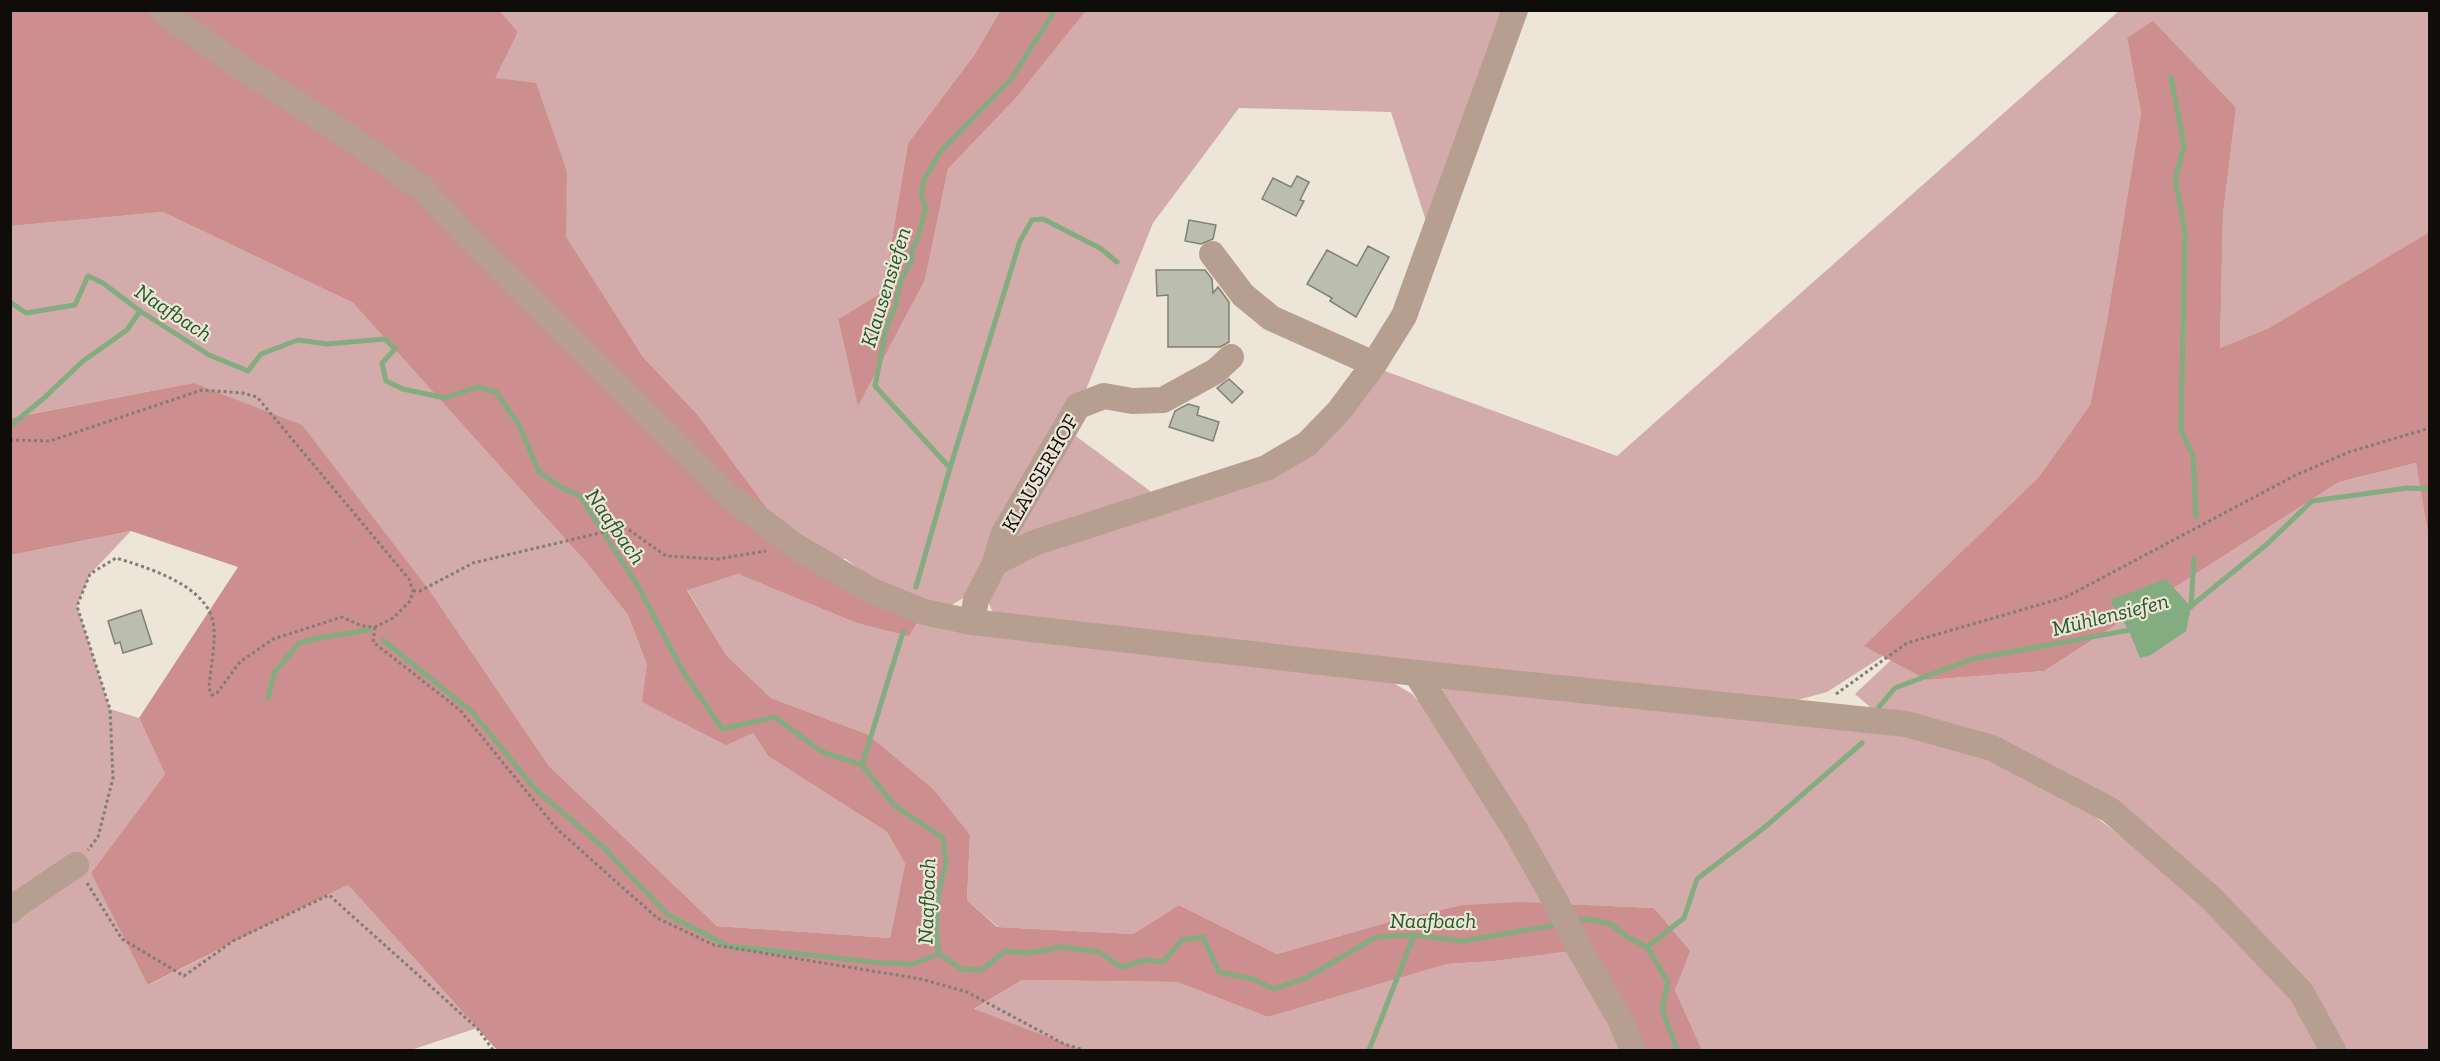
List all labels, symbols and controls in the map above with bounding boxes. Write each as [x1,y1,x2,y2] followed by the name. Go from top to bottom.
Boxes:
[854,224,916,350] water label: Klausensiefen
[130,278,217,347] water label: Naafbach
[996,409,1083,536] street label: KLAUSERHOF
[580,483,651,569] water label: Naafbach
[2049,587,2171,642] water label: Mühlensiefen
[911,857,942,945] water label: Naafbach
[1390,907,1476,934] water label: Naafbach

